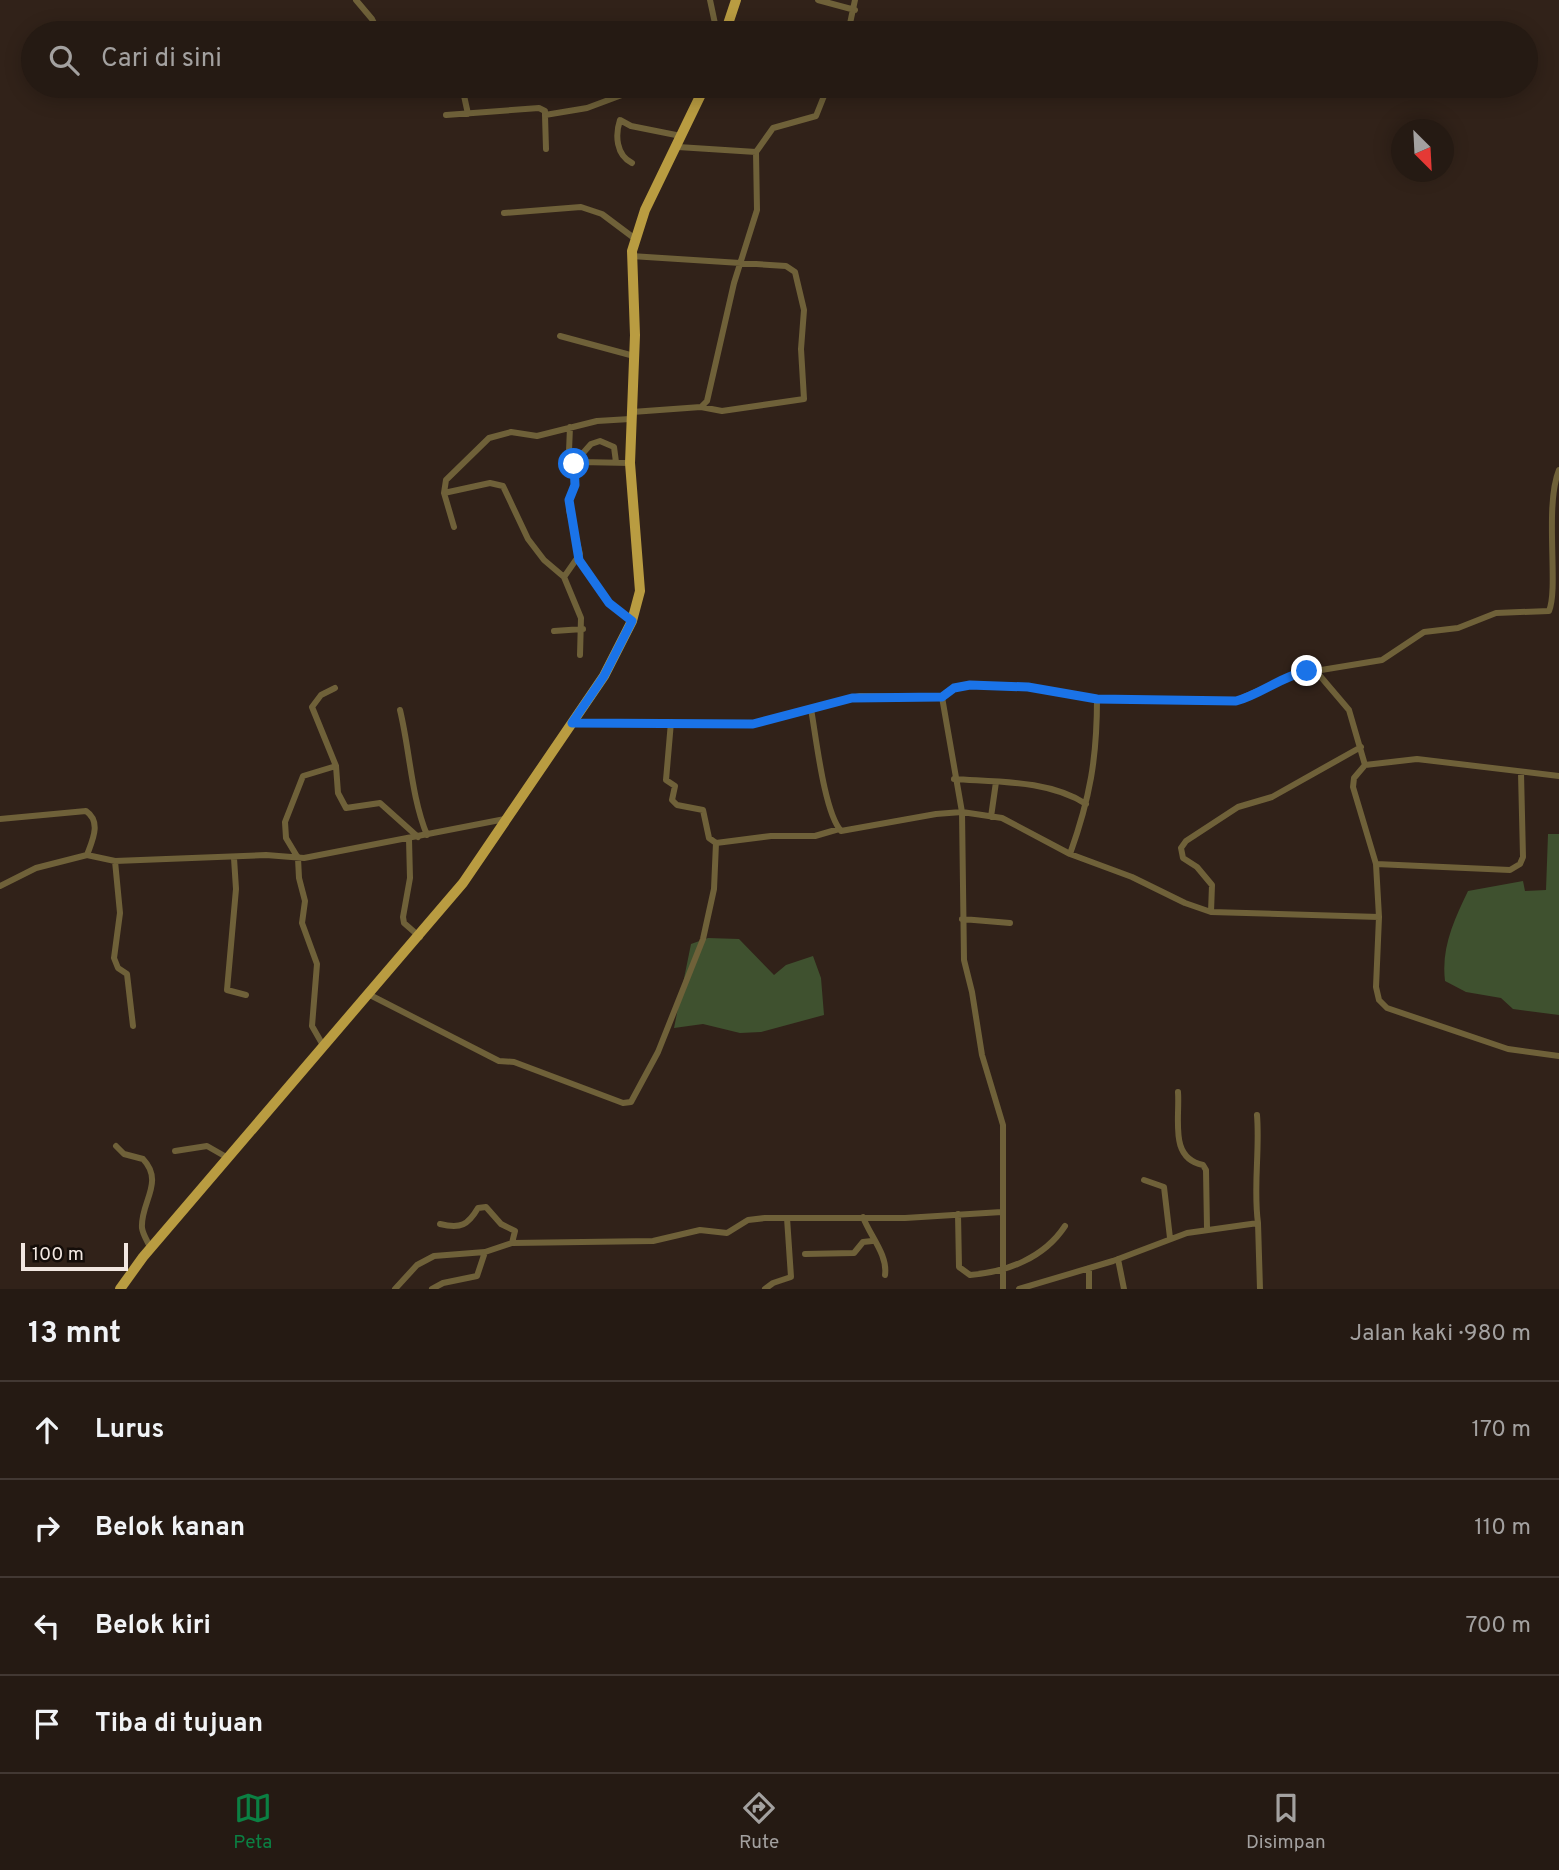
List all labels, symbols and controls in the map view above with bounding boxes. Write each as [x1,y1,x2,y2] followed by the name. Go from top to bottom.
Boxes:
[21,21,1538,98] search box
[45,41,83,79] icon: search
[101,43,222,76] text: Cari di sini
[1391,119,1454,182] north arrow
[558,448,589,479] route start
[1291,655,1322,686] route end
[21,1240,128,1272] scale bar
[32,1243,84,1267] text: 100 m
[28,1316,121,1353] text: 13 mnt
[1350,1320,1531,1349] text: Jalan kaki · 980 m
[28,1411,66,1449] icon: ahead
[95,1414,164,1447] text: Lurus
[1472,1416,1531,1445] text: 170 m
[28,1509,66,1547] icon: right
[95,1512,245,1545] text: Belok kanan
[1474,1514,1531,1543] text: 110 m
[28,1607,66,1645] icon: left
[95,1610,211,1643] text: Belok kiri
[1465,1612,1531,1641] text: 700 m
[28,1705,66,1743] icon: arrive
[95,1708,263,1741] text: Tiba di tujuan
[233,1789,272,1855] tab: Peta
[739,1789,779,1855] tab: Rute
[1246,1789,1326,1855] tab: Disimpan

